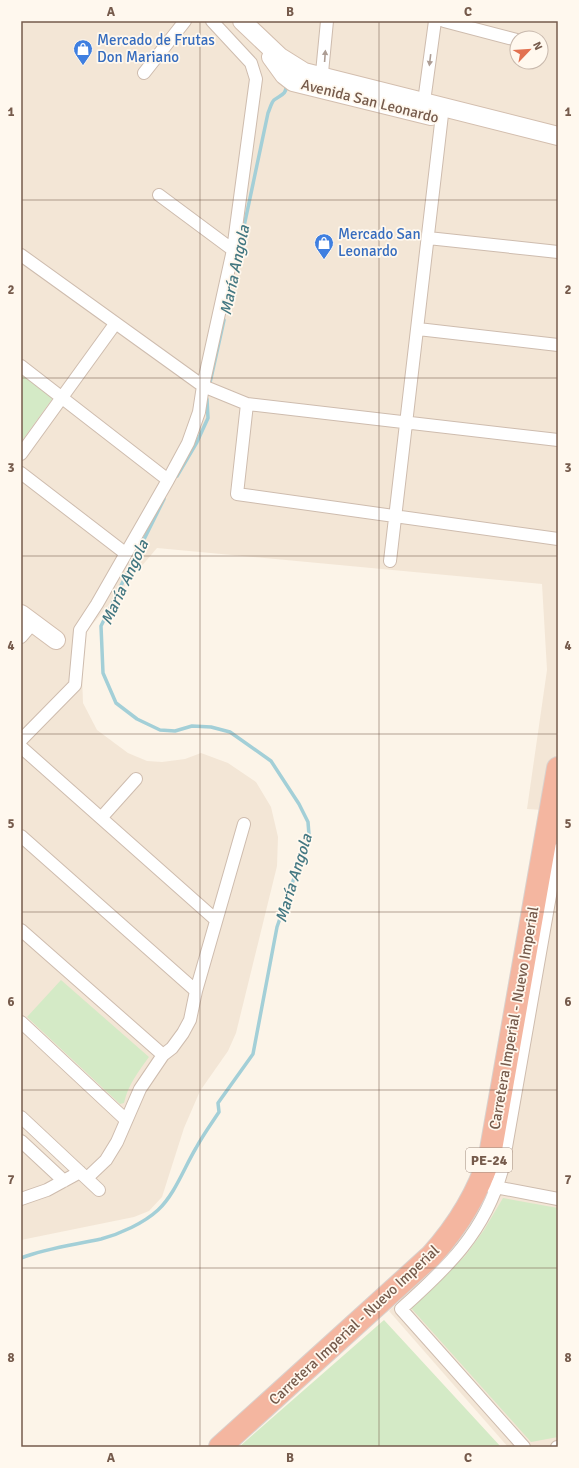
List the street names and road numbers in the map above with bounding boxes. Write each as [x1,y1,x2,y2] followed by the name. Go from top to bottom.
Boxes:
[299,75,441,127] street label: Avenida San Leonardo
[485,905,543,1131] street label: Carretera Imperial - Nuevo Imperial
[466,1148,512,1172] road number: PE-24
[265,1241,443,1409] street label: Carretera Imperial - Nuevo Imperial

